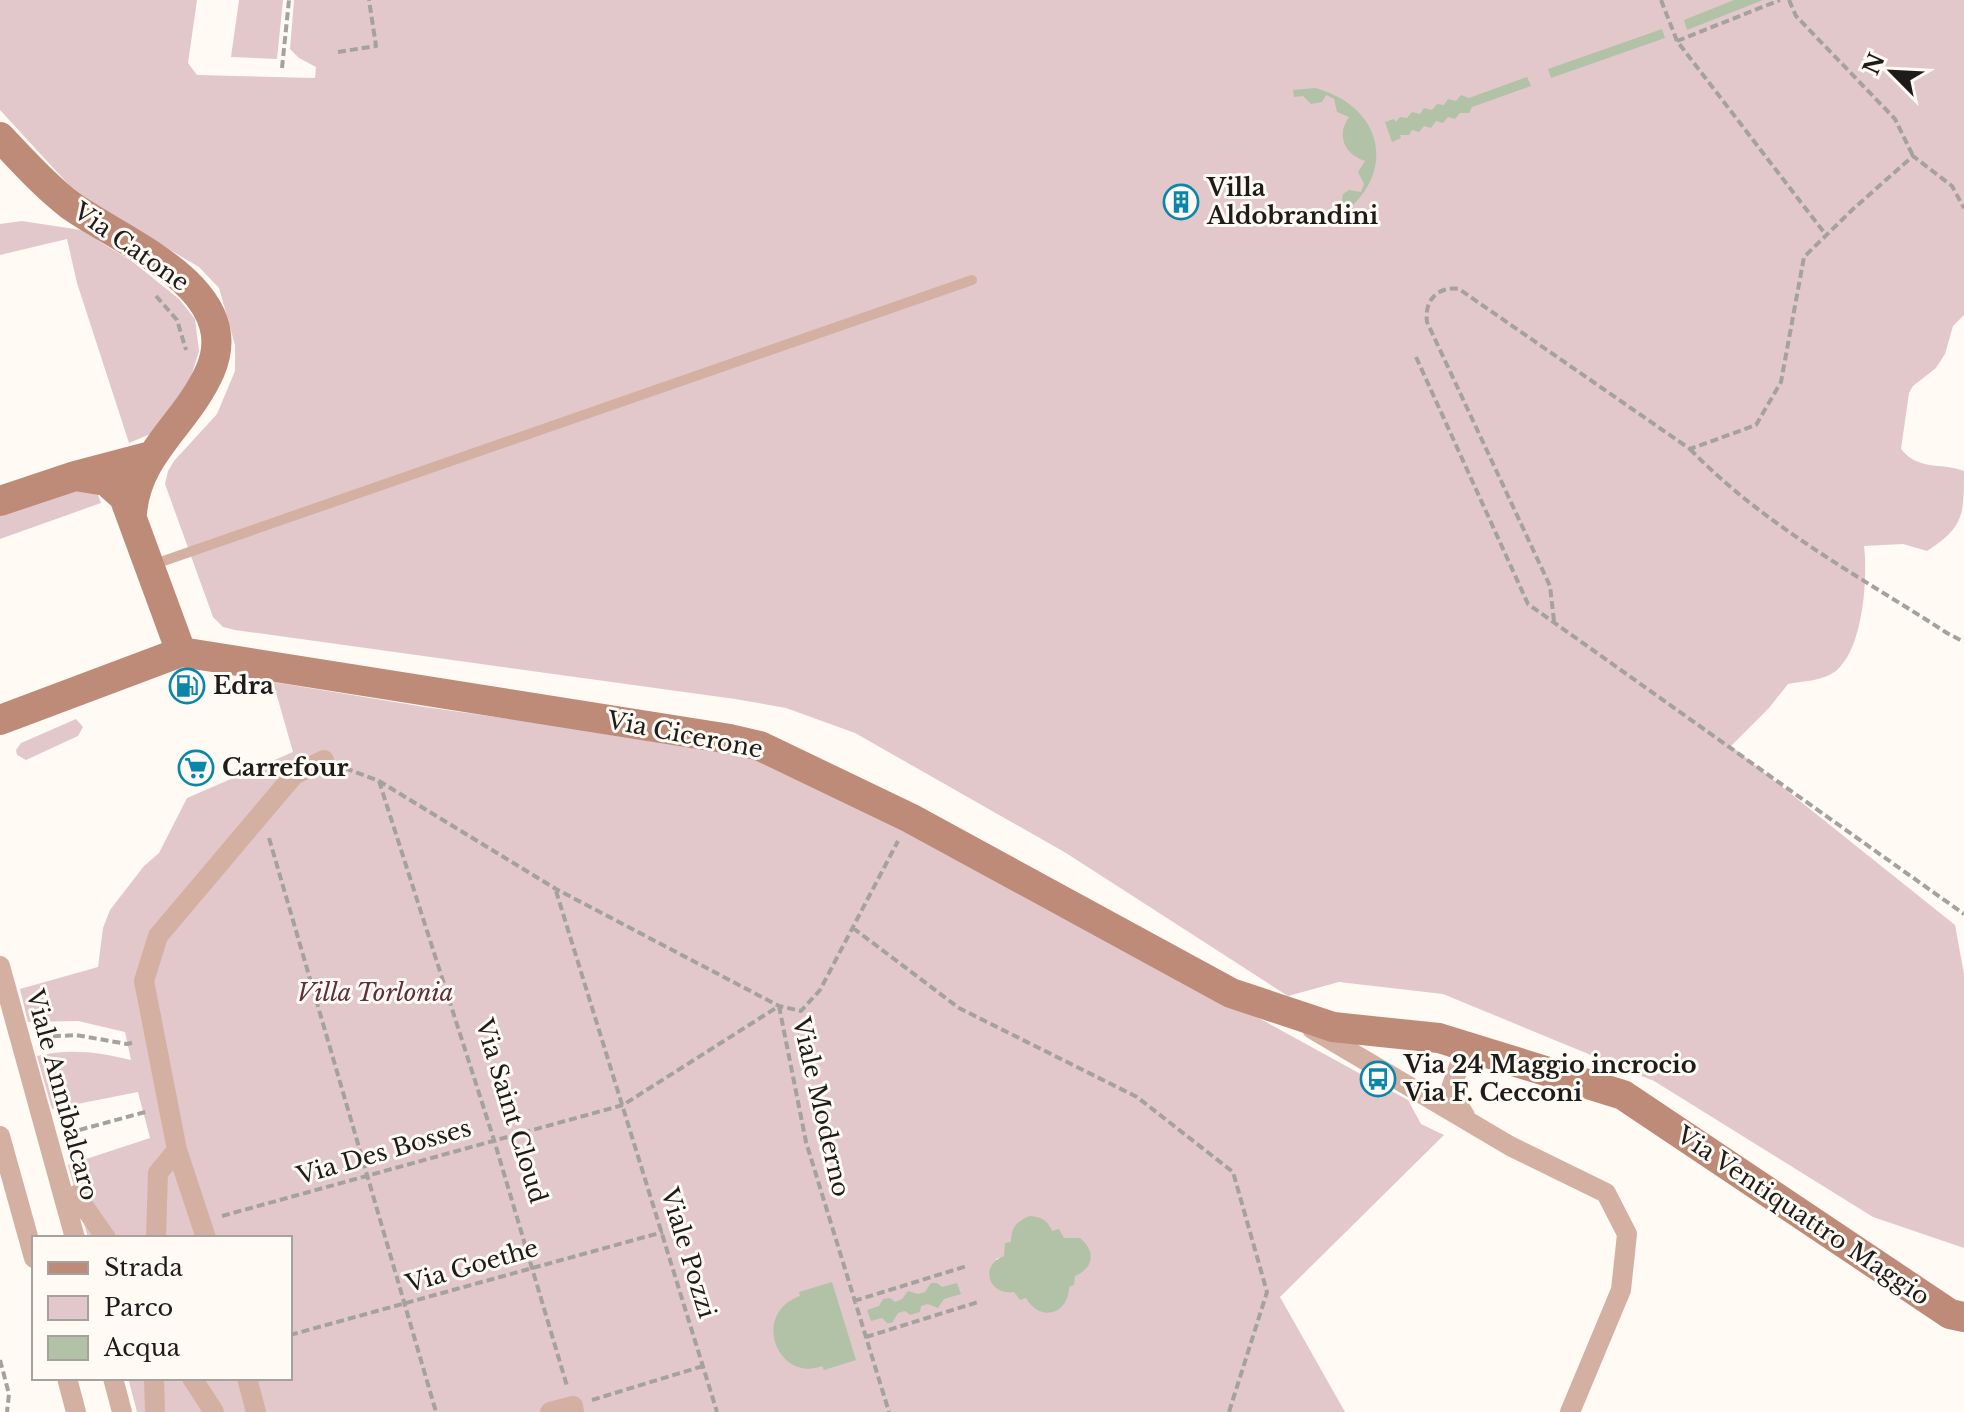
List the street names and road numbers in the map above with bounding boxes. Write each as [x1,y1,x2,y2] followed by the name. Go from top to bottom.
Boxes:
[67,196,195,297] street label: Via Catone
[604,705,765,764] street label: Via Cicerone
[20,985,105,1204] street label: Viale Annibalcaro
[787,1013,856,1199] street label: Viale Moderno
[469,1014,553,1207] street label: Via Saint Cloud
[292,1113,474,1191] street label: Via Des Bosses
[1670,1119,1935,1311] street label: Via Ventiquattro Maggio
[655,1183,722,1322] street label: Viale Pozzi
[401,1233,541,1299] street label: Via Goethe

